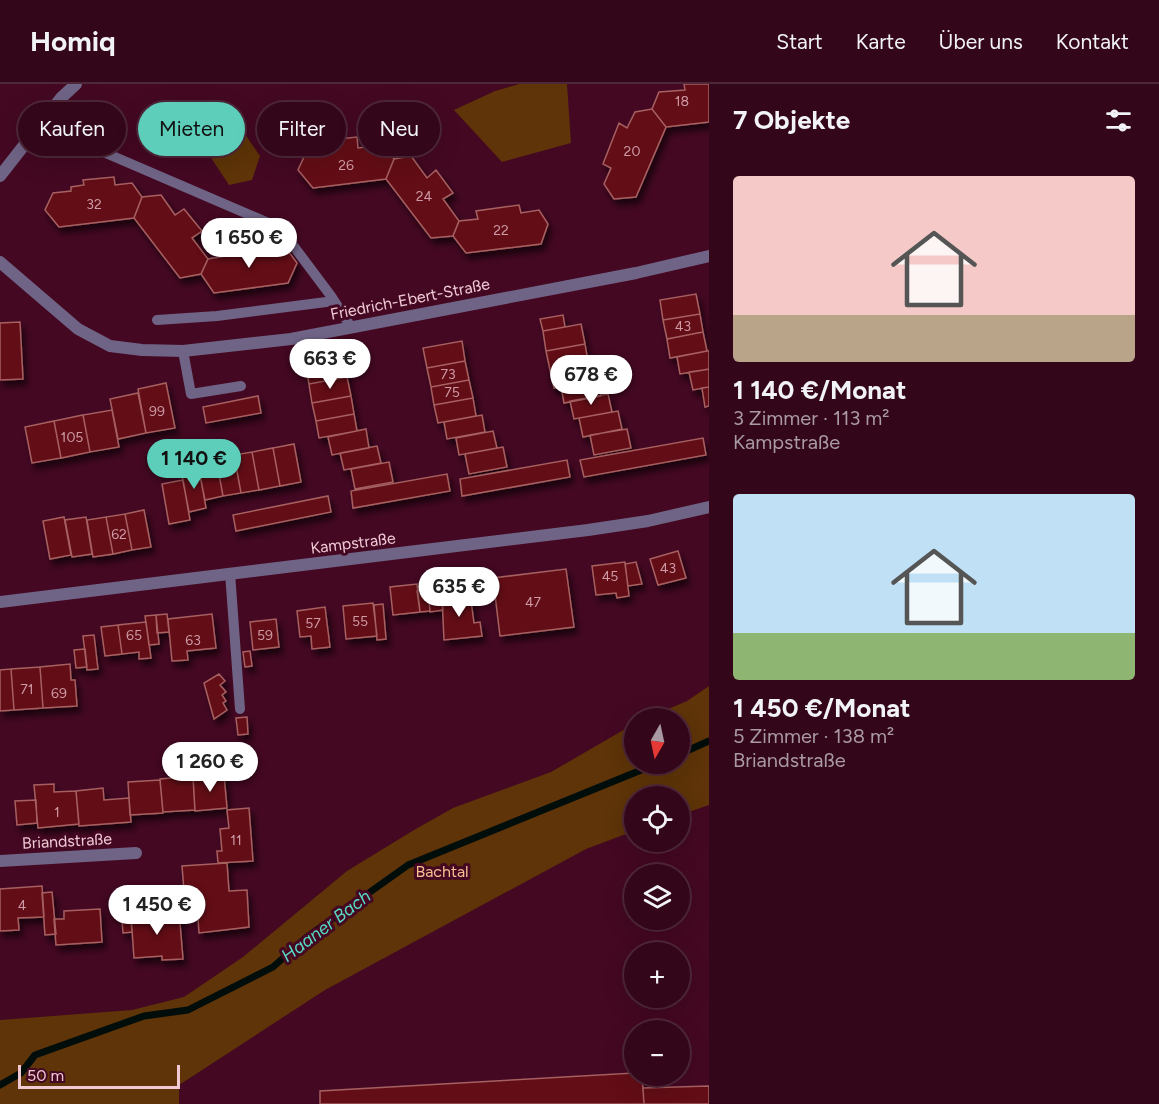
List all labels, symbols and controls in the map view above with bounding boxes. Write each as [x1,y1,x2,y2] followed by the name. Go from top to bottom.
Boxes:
[30,24,116,58] text: Homiq
[776,29,823,54] text: Start
[856,29,906,54] text: Karte
[939,29,1023,54] text: Über uns
[1056,29,1129,54] text: Kontakt
[675,93,689,110] house number: 18
[18,102,126,156] chip: Kaufen
[138,102,245,156] chip: Mieten
[257,102,346,156] chip: Filter
[358,102,440,156] chip: Neu
[733,104,850,136] text: 7 Objekte
[1102,104,1135,137] icon: filters
[624,143,640,160] house number: 20
[338,157,354,174] house number: 26
[416,188,433,205] house number: 24
[86,196,102,213] house number: 32
[880,215,988,323] icon: home
[194,218,304,269] pin: 1 650 €
[493,222,509,239] house number: 22
[215,225,283,249] text: 1 650 €
[329,274,492,324] street label: Friedrich-Ebert-Straße
[675,318,691,335] house number: 43
[288,339,372,390] pin: 663 €
[304,346,356,370] text: 663 €
[549,355,633,406] pin: 678 €
[564,362,618,386] text: 678 €
[440,366,456,383] house number: 73
[733,374,906,406] text: 1 140 €/Monat
[444,384,460,401] house number: 75
[149,403,165,420] house number: 99
[733,406,890,430] text: 3 Zimmer · 113 m²
[61,429,83,446] house number: 105
[733,430,840,454] text: Kampstraße
[139,439,249,490] pin: 1 140 €
[161,446,227,470] text: 1 140 €
[111,526,127,543] house number: 62
[309,528,397,558] street label: Kampstraße
[880,533,988,641] icon: home
[660,560,676,577] house number: 43
[417,567,501,618] pin: 635 €
[602,568,618,585] house number: 45
[433,574,486,598] text: 635 €
[525,594,542,611] house number: 47
[352,613,368,630] house number: 55
[305,615,321,632] house number: 57
[126,627,142,644] house number: 65
[257,627,273,644] house number: 59
[185,632,201,649] house number: 63
[20,681,34,698] house number: 71
[51,685,67,702] house number: 69
[733,692,911,724] text: 1 450 €/Monat
[624,708,690,774] north arrow
[624,708,690,1086] map controls
[733,724,894,748] text: 5 Zimmer · 138 m²
[155,742,265,793] pin: 1 260 €
[733,748,846,772] text: Briandstraße
[176,749,244,773] text: 1 260 €
[624,786,690,852] button: locate
[54,804,60,821] house number: 1
[21,829,113,853] street label: Briandstraße
[230,832,242,849] house number: 11
[415,862,469,881] park label: Bachtal
[624,864,690,930] button: layers
[102,885,212,936] pin: 1 450 €
[277,885,375,967] water label: Haaner Bach
[122,892,192,916] text: 1 450 €
[18,897,27,914] house number: 4
[624,942,690,1008] button: +
[624,1020,690,1086] button: −
[18,1062,180,1090] scale bar
[27,1066,64,1085] text: 50 m

